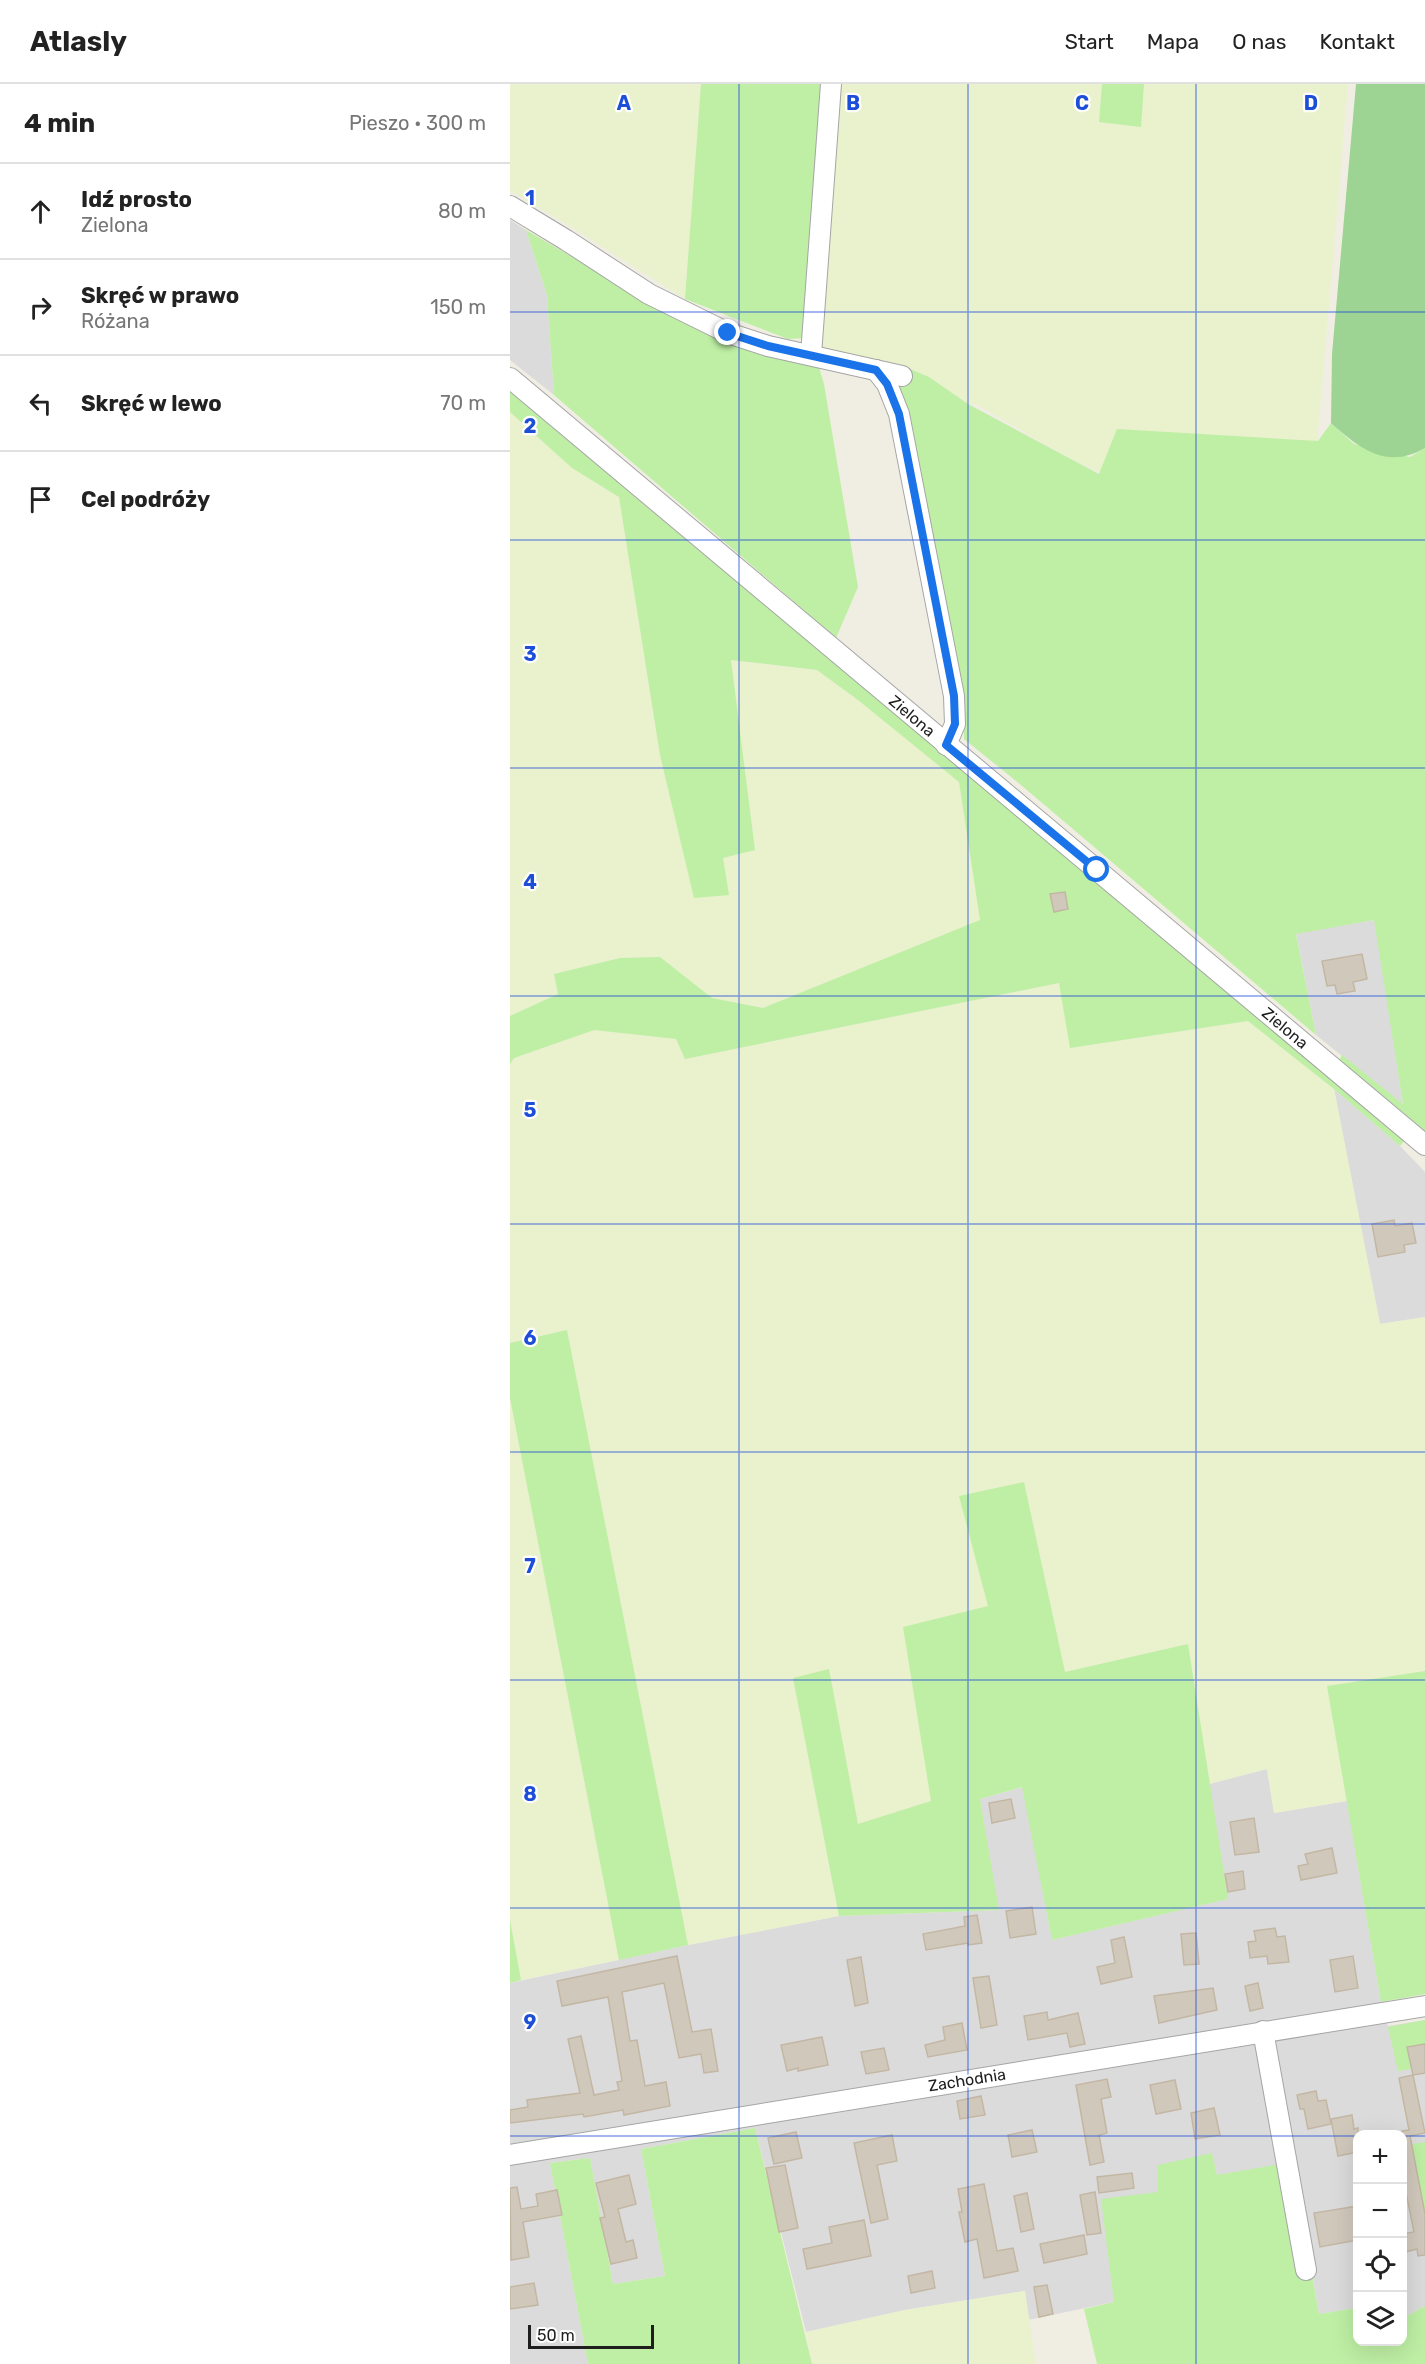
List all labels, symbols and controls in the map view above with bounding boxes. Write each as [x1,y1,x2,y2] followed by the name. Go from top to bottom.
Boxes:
[30,25,127,58] text: Atlasly
[1065,29,1114,54] text: Start
[1147,29,1199,54] text: Mapa
[1232,29,1287,54] text: O nas
[1320,29,1395,54] text: Kontakt
[617,91,632,115] text: A
[846,91,860,115] text: B
[1075,91,1089,115] text: C
[1304,91,1318,115] text: D
[24,108,95,139] text: 4 min
[349,111,486,135] text: Pieszo · 300 m
[81,186,192,213] text: Idź prosto
[525,186,535,210] text: 1
[24,195,57,228] icon: ahead
[438,199,486,223] text: 80 m
[81,213,149,237] text: Zielona
[81,282,239,309] text: Skręć w prawo
[24,291,57,324] icon: right
[430,295,486,319] text: 150 m
[81,309,150,333] text: Różana
[714,319,740,345] route end
[24,387,57,420] icon: left
[81,390,222,417] text: Skręć w lewo
[440,391,486,415] text: 70 m
[524,414,537,438] text: 2
[24,483,57,516] icon: arrive
[81,486,210,513] text: Cel podróży
[523,642,537,666] text: 3
[885,691,939,741] street label: Zielona
[1083,856,1109,882] route start
[523,870,537,894] text: 4
[1258,1003,1312,1053] street label: Zielona
[524,1098,537,1122] text: 5
[523,1326,537,1350] text: 6
[524,1554,536,1578] text: 7
[523,1782,537,1806] text: 8
[524,2010,537,2034] text: 9
[927,2065,1007,2095] street label: Zachodnia
[1353,2130,1407,2346] map controls
[1353,2130,1407,2184] button: +
[1353,2184,1407,2238] button: −
[1353,2238,1407,2292] button: locate
[1353,2292,1407,2346] button: layers
[528,2322,654,2350] scale bar
[537,2326,575,2345] text: 50 m

